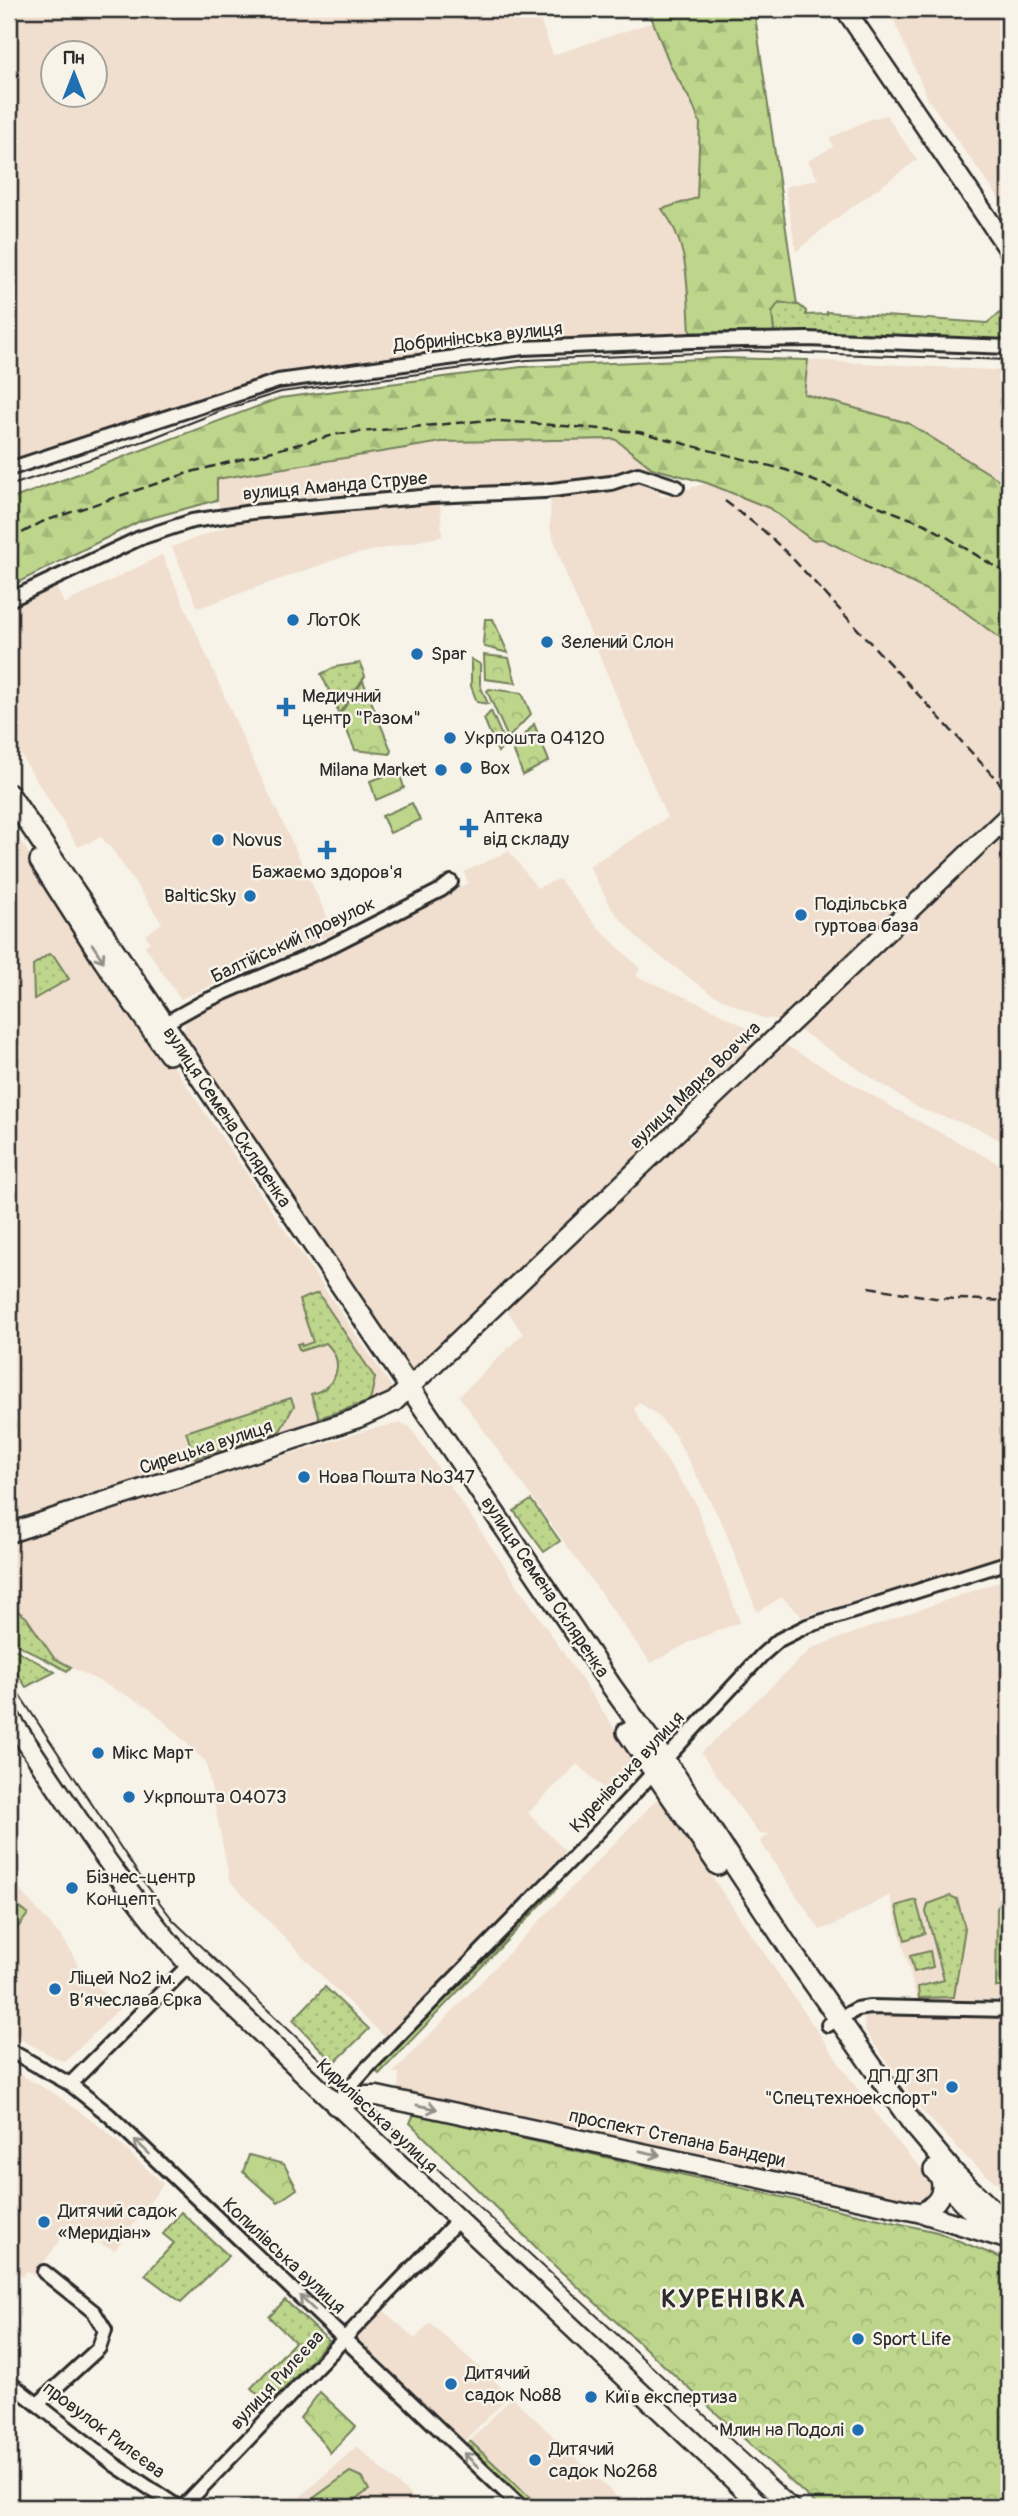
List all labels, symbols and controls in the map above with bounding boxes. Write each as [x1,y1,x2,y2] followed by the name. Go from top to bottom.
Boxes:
[38,38,108,108] north arrow
[64,46,84,70] text: Пн
[391,316,564,358] street label: Добринінська вулиця
[242,466,429,506] street label: вулиця Аманда Струве
[306,608,361,632] place label: ЛотОК
[285,612,301,628] marker: ЛотОК
[561,630,674,654] place label: Зелений Слон
[539,634,555,650] marker: Зелений Слон
[431,642,467,666] place label: Spar
[409,646,425,662] marker: Spar
[302,684,421,730] place label: Медичний центр "Разом"
[276,697,296,717] marker: Медичний центр "Разом"
[464,726,605,750] place label: Укрпошта 04120
[442,730,458,746] marker: Укрпошта 04120
[480,756,510,780] place label: Box
[319,758,427,782] place label: Milana Market
[458,760,474,776] marker: Box
[433,762,449,778] marker: Milana Market
[483,805,569,851] place label: Аптека від складу
[461,820,477,836] marker: Аптека від складу
[232,828,282,852] place label: Novus
[210,832,226,848] marker: Novus
[319,842,335,858] marker: Бажаємо здоров'я
[252,860,402,884] place label: Бажаємо здоров'я
[164,884,236,908] place label: BalticSky
[242,888,258,904] marker: BalticSky
[207,891,379,989] street label: Балтійський провулок
[815,892,918,938] place label: Подільська гуртова база
[793,907,809,923] marker: Подільська гуртова база
[91,943,106,962] one-way arrow
[624,1016,766,1154] street label: вулиця Марка Вовчка
[157,1022,297,1212] street label: вулиця Семена Скляренка
[136,1414,276,1480] street label: Сирецька вулиця
[318,1465,475,1489] place label: Нова Пошта №347
[296,1469,312,1485] marker: Нова Пошта №347
[475,1492,615,1682] street label: вулиця Семена Скляренка
[565,1706,690,1838] street label: Куренівська вулиця
[112,1741,194,1765] place label: Мікс Март
[90,1745,106,1761] marker: Мікс Март
[143,1785,287,1809] place label: Укрпошта 04073
[121,1789,137,1805] marker: Укрпошта 04073
[86,1865,196,1911] place label: Бізнес-центр Концепт
[64,1880,80,1896] marker: Бізнес-центр Концепт
[68,1966,202,2012] place label: Ліцей №2 ім. В’ячеслава Єрка
[47,1981,63,1997] marker: Ліцей №2 ім. В’ячеслава Єрка
[311,2054,443,2179] street label: Кирилівська вулиця
[765,2064,938,2110] place label: ДП ДГЗП "Спецтехноекспорт"
[944,2079,960,2095] marker: ДП ДГЗП "Спецтехноекспорт"
[415,2100,438,2114] one-way arrow
[567,2103,788,2173] street label: проспект Степана Бандери
[133,2138,150,2155] one-way arrow
[638,2147,661,2161] one-way arrow
[217,2193,351,2319] street label: Копилівська вулиця
[57,2199,178,2245] place label: Дитячий садок «Меридіан»
[36,2214,52,2230] marker: Дитячий садок «Меридіан»
[661,2283,807,2315] district label: КУРЕНІВКА
[298,2295,315,2312] one-way arrow
[225,2325,329,2435] street label: вулиця Рилєєва
[872,2327,951,2351] place label: Sport Life
[850,2331,866,2347] marker: Sport Life
[464,2361,561,2407] place label: Дитячий садок №88
[38,2376,170,2484] street label: провулок Рилєєва
[443,2376,459,2392] marker: Дитячий садок №88
[605,2385,737,2409] place label: Київ експертиза
[583,2389,599,2405] marker: Київ експертиза
[719,2418,844,2442] place label: Млин на Подолі
[850,2422,866,2438] marker: Млин на Подолі
[548,2437,657,2483] place label: Дитячий садок №268
[463,2452,480,2469] one-way arrow
[527,2452,543,2468] marker: Дитячий садок №268

